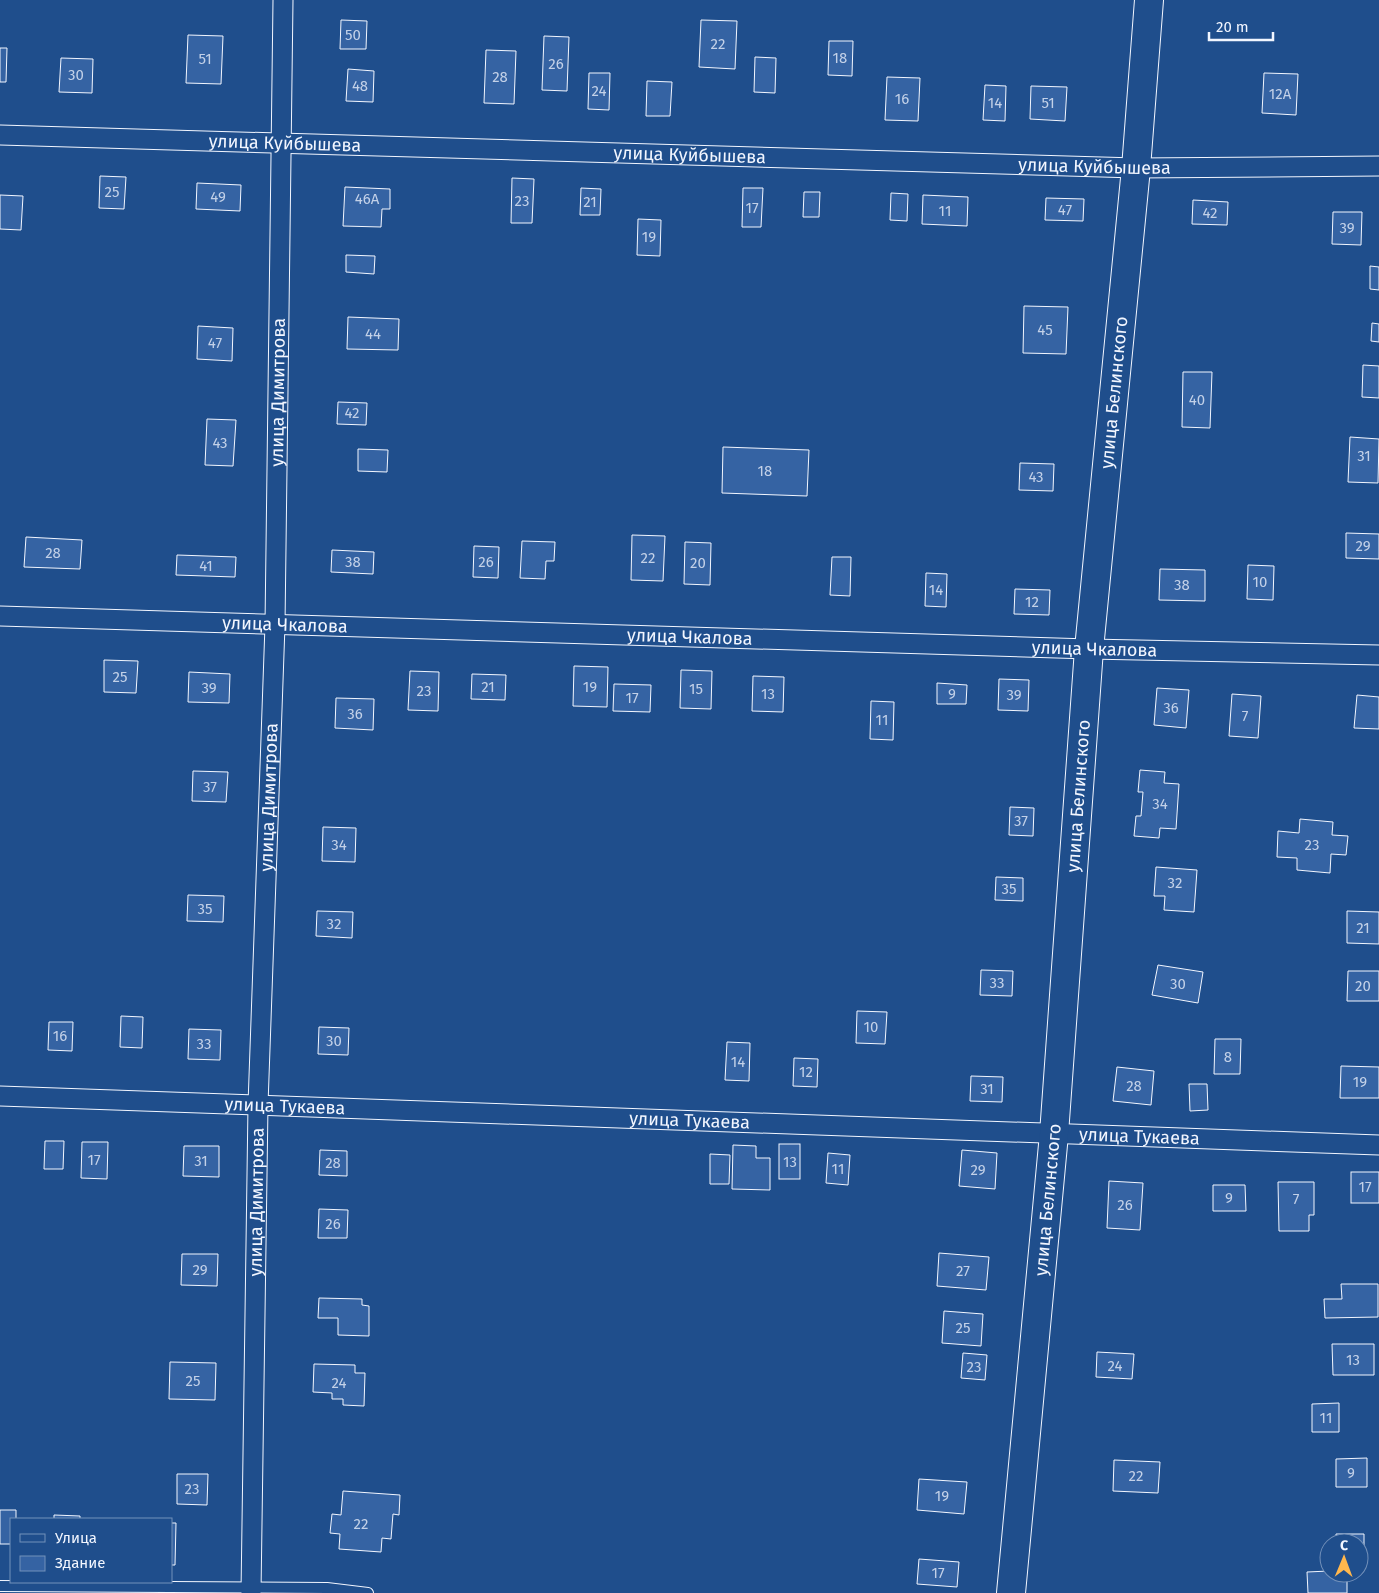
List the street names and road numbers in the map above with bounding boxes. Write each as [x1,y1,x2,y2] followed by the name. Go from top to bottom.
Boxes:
[208,130,362,156] street label: улица Куйбышева
[613,142,766,168] street label: улица Куйбышева
[1018,154,1171,179] street label: улица Куйбышева
[1096,315,1132,470] street label: улица Белинского
[266,318,290,467] street label: улица Димитрова
[222,612,348,638] street label: улица Чкалова
[627,624,753,650] street label: улица Чкалова
[1031,636,1157,661] street label: улица Чкалова
[1062,719,1095,873] street label: улица Белинского
[255,723,283,872] street label: улица Димитрова
[224,1093,346,1119] street label: улица Тукаева
[629,1107,750,1134] street label: улица Тукаева
[1030,1123,1066,1277] street label: улица Белинского
[1078,1123,1200,1150] street label: улица Тукаева
[245,1127,269,1277] street label: улица Димитрова

